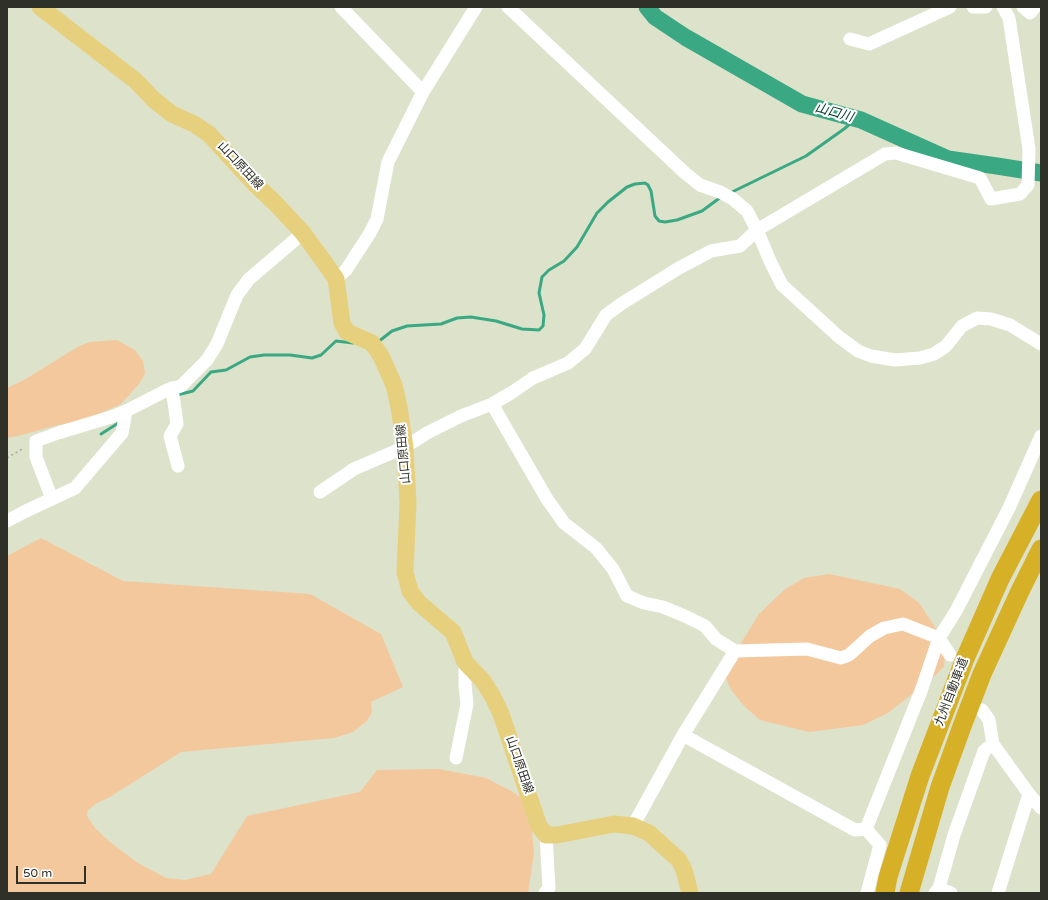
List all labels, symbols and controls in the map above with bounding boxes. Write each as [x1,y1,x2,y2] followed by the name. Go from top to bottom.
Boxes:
[813,100,855,126] water label: 山口川
[214,139,266,193] street label: 山口原田線
[394,423,414,485] street label: 山口原田線
[932,656,972,728] street label: 九州自動車道
[502,734,536,796] street label: 山口原田線
[18,858,88,884] scale bar
[23,866,52,880] text: 50 m

